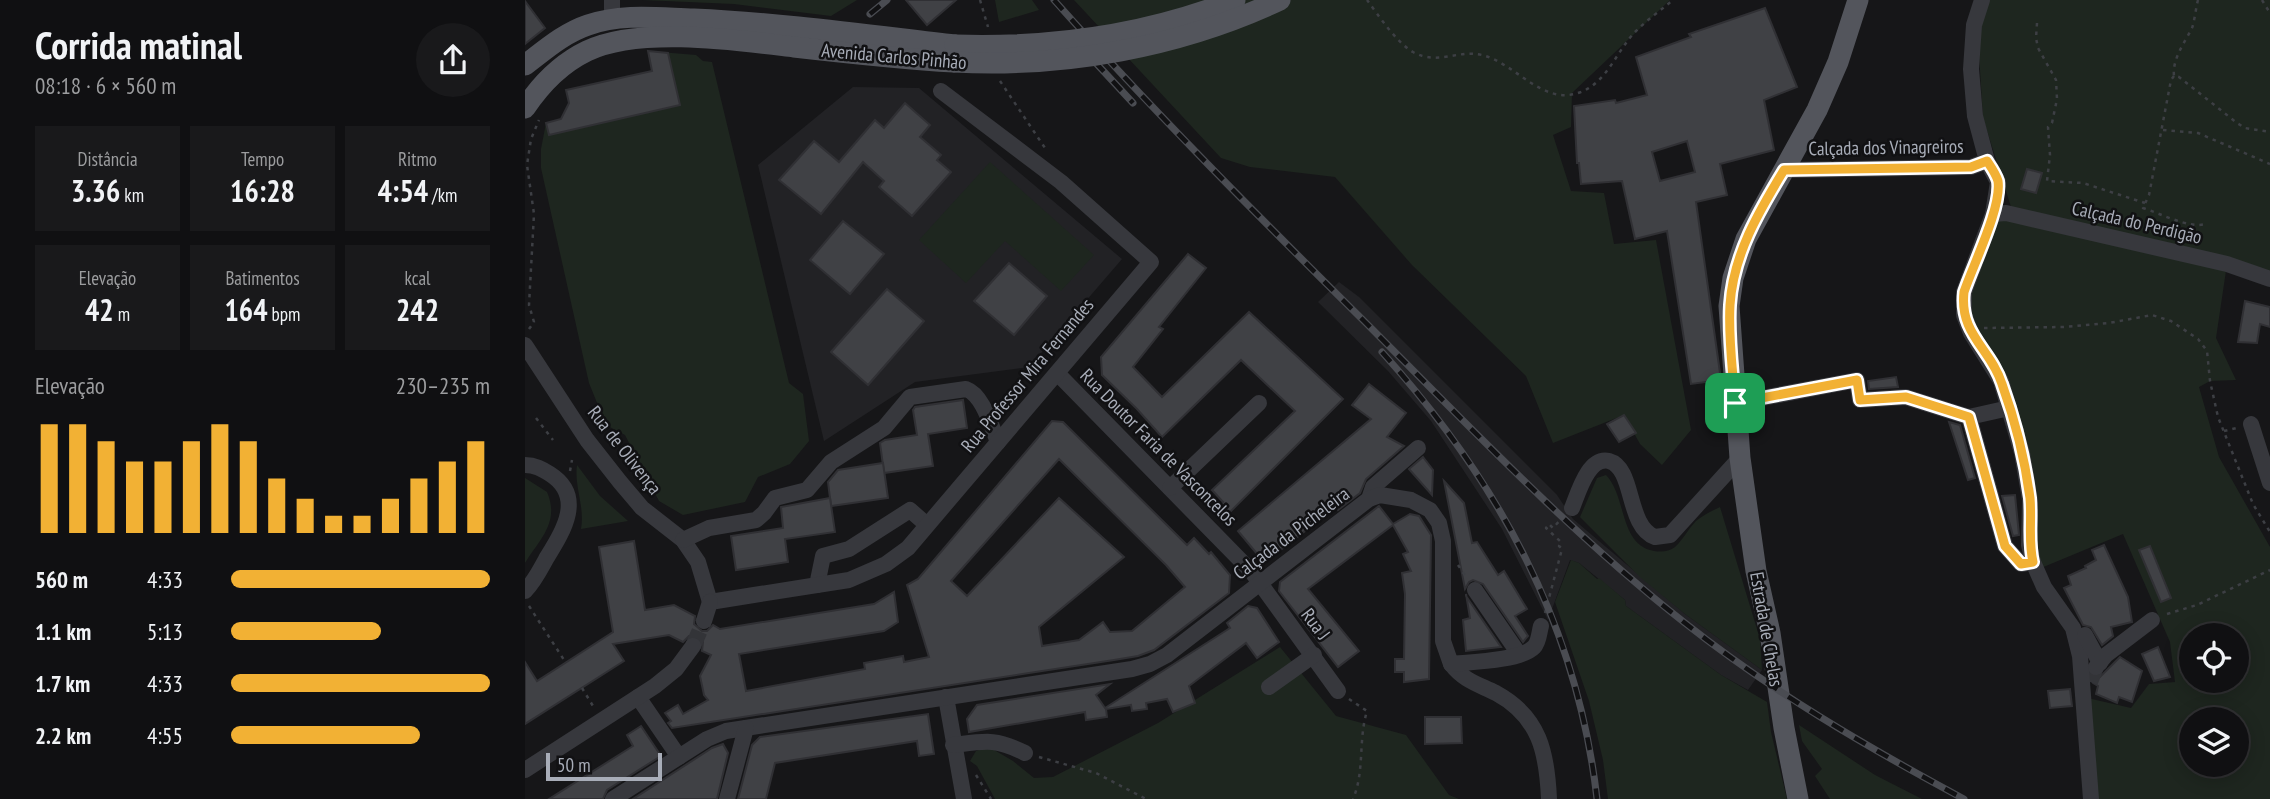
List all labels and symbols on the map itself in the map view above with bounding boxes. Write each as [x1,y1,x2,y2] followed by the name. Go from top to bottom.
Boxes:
[820,38,968,74] street label: Avenida Carlos Pinhão
[1808,134,1964,160] street label: Calçada dos Vinagreiros
[2070,195,2204,249] street label: Calçada do Perdigão
[955,293,1099,457] street label: Rua Professor Mira Fernandes
[1075,363,1243,531] street label: Rua Doutor Faria de Vasconcelos
[1705,373,1765,433] pin
[583,401,667,499] street label: Rua de Olivença
[1228,481,1354,585] street label: Calçada da Picheleira
[1745,570,1789,688] street label: Estrada de Chelas
[1296,603,1336,645] street label: Rua J
[546,750,661,782] scale bar

